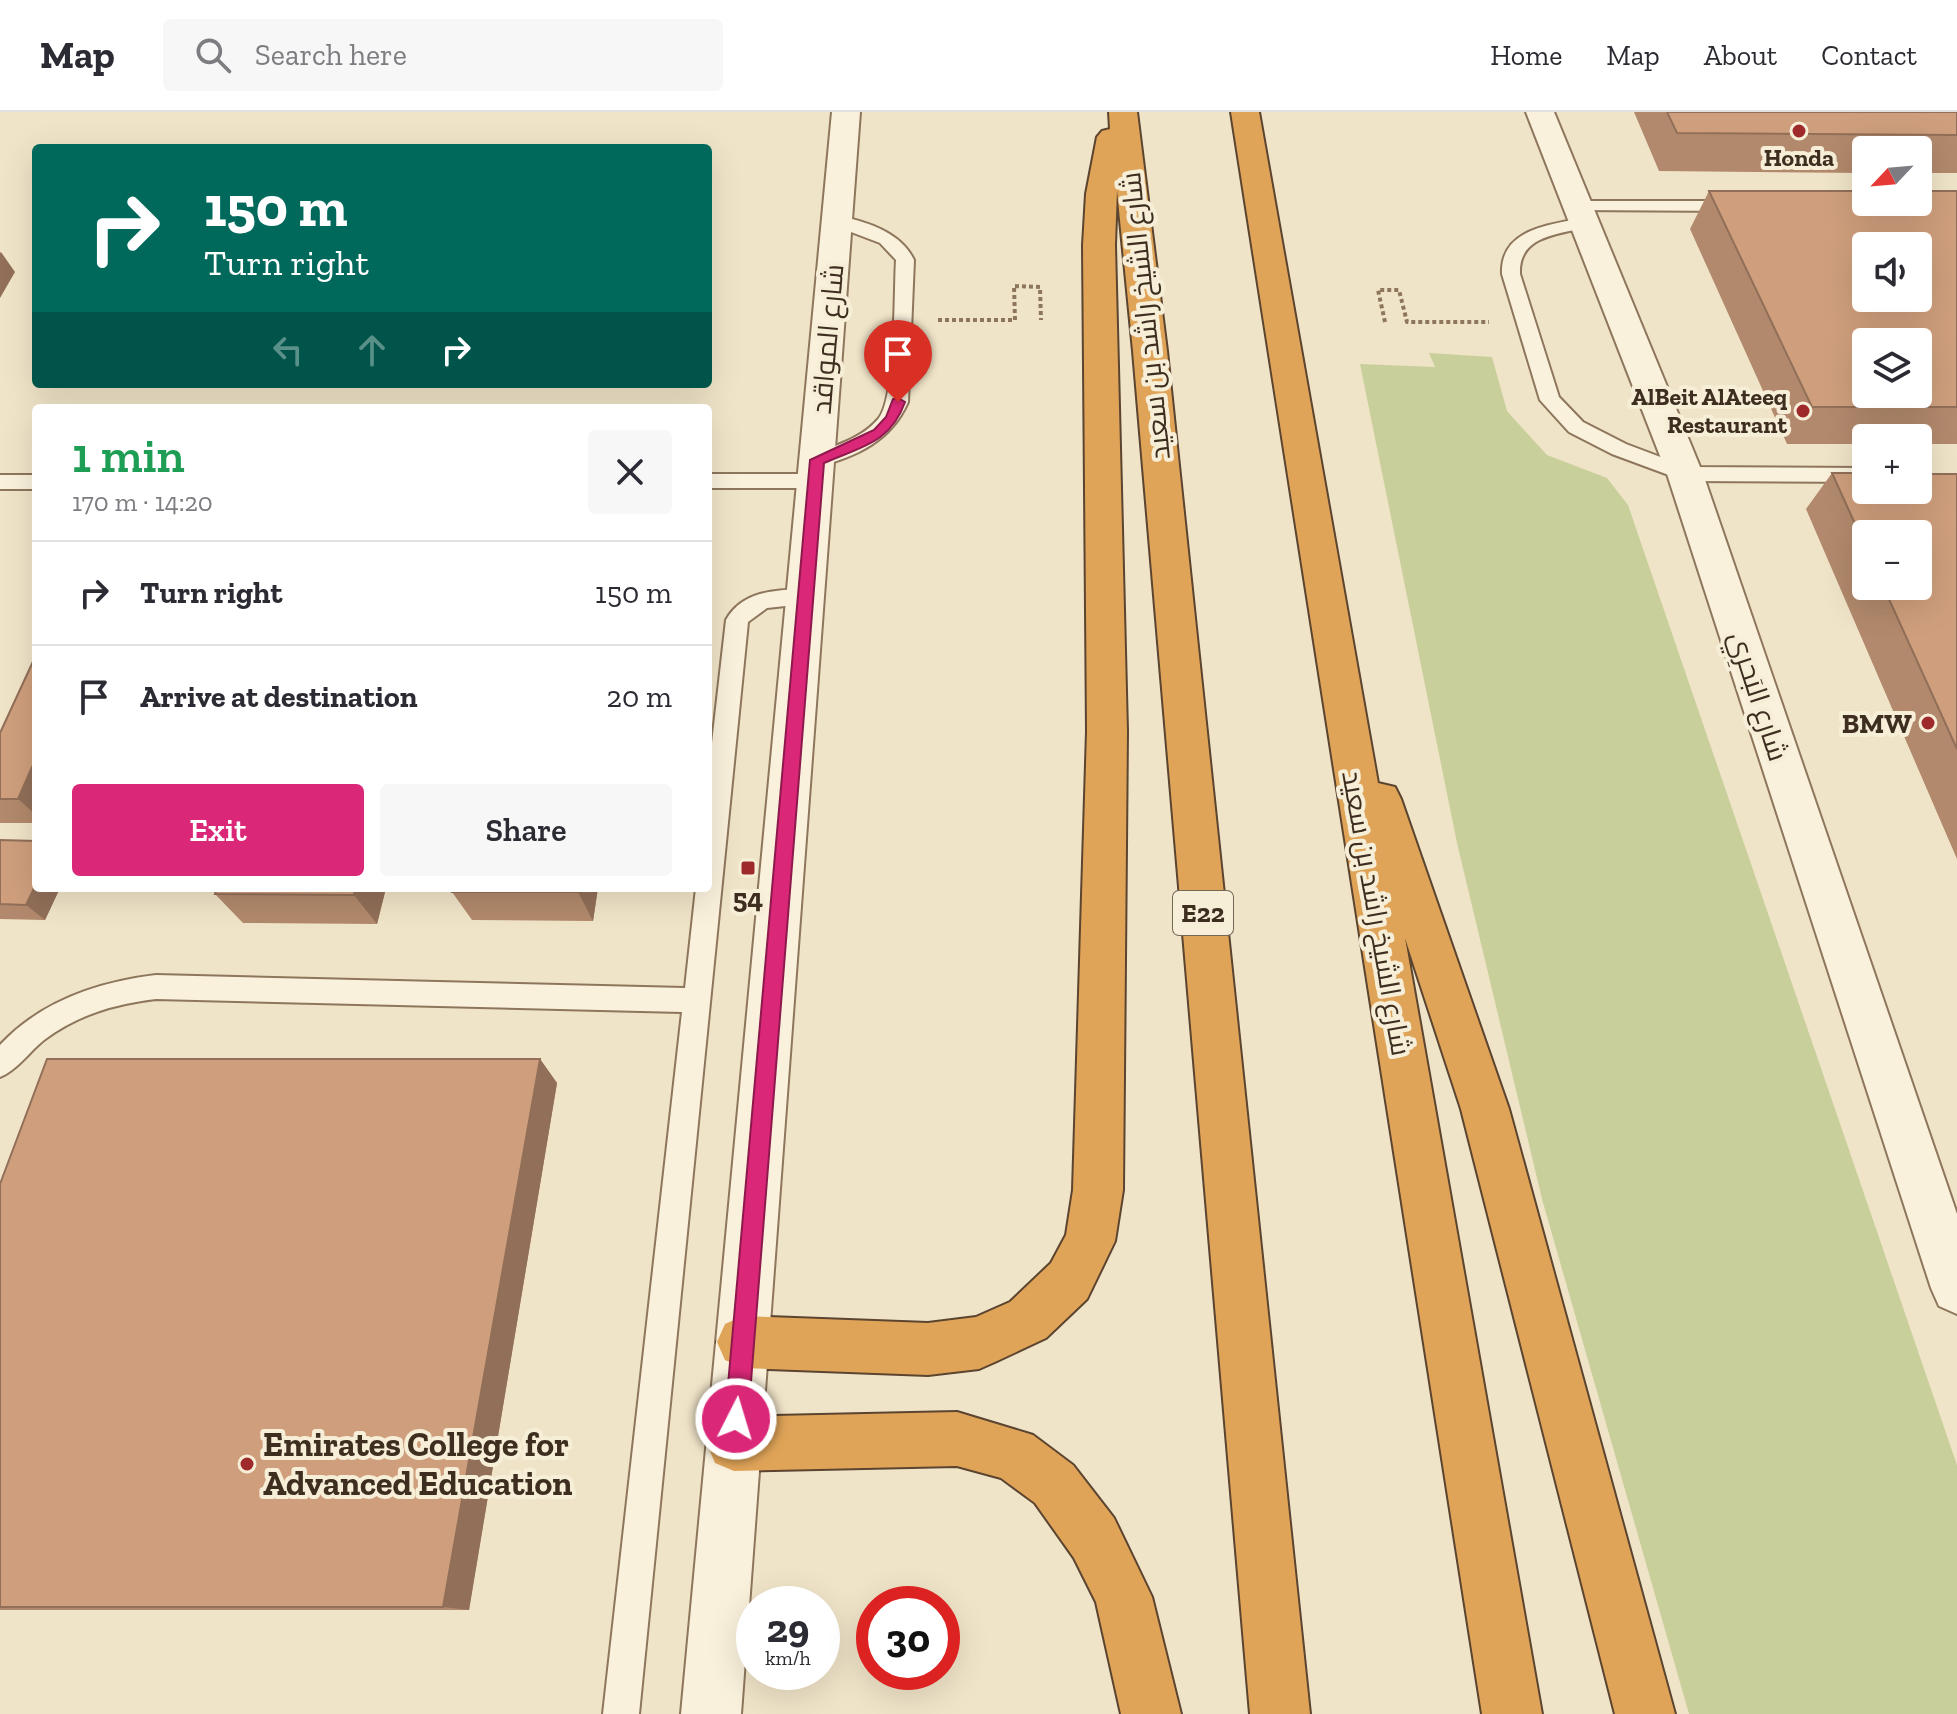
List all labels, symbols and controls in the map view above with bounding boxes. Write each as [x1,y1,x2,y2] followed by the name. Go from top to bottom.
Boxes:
[163,19,723,91] search box
[40,32,115,78] text: Map
[191,33,235,77] icon: search
[255,37,407,73] text: Search here
[1490,39,1562,72] text: Home
[1606,39,1660,72] text: Map
[1704,39,1777,72] text: About
[1821,39,1917,72] text: Contact
[1790,122,1808,140] marker: Honda
[1852,136,1932,216] north arrow
[1852,136,1932,600] map controls
[1764,143,1834,172] place label: Honda
[1114,170,1179,461] street label: شارع الشيخ راشد بن سعيد
[204,173,348,240] text: 150 m
[72,176,176,280] icon: right
[1852,232,1932,312] button: sound
[204,241,369,284] text: Turn right
[805,263,852,416] street label: شارع المواقد
[864,320,932,402] pin
[266,328,310,372] icon: left
[350,328,394,372] icon: ahead
[434,328,478,372] icon: right
[1852,328,1932,408] button: layers
[876,332,920,376] icon: arrive
[1631,382,1788,439] place label: AlBeit AlAteeq Restaurant
[1794,402,1812,420] marker: AlBeit AlAteeq Restaurant
[1852,424,1932,504] button: +
[72,427,185,484] text: 1 min
[588,430,672,514] button: close
[72,486,213,518] text: 170 m · 14:20
[1852,520,1932,600] button: −
[72,571,116,615] icon: right
[140,575,282,611] text: Turn right
[595,575,672,611] text: 150 m
[1717,627,1795,767] street label: شارع البَحرِي
[72,675,116,719] icon: arrive
[140,679,417,715] text: Arrive at destination
[607,679,672,715] text: 20 m
[1842,707,1912,740] place label: BMW
[1919,714,1937,732] marker: BMW
[1333,768,1418,1059] street label: شارع الشيخ راشد بن سعيد
[72,784,364,876] button: Exit
[380,784,672,876] button: Share
[739,859,757,877] marker: 54
[733,882,763,915] place label: 54
[1173,891,1233,935] road number: E22
[694,1377,778,1461] position arrow
[263,1424,573,1504] place label: Emirates College for Advanced Education
[238,1455,256,1473] marker: Emirates College for Advanced Education
[856,1586,960,1690] speed limit sign: 30
[767,1604,809,1652] text: 29
[765,1646,811,1670] text: km/h

